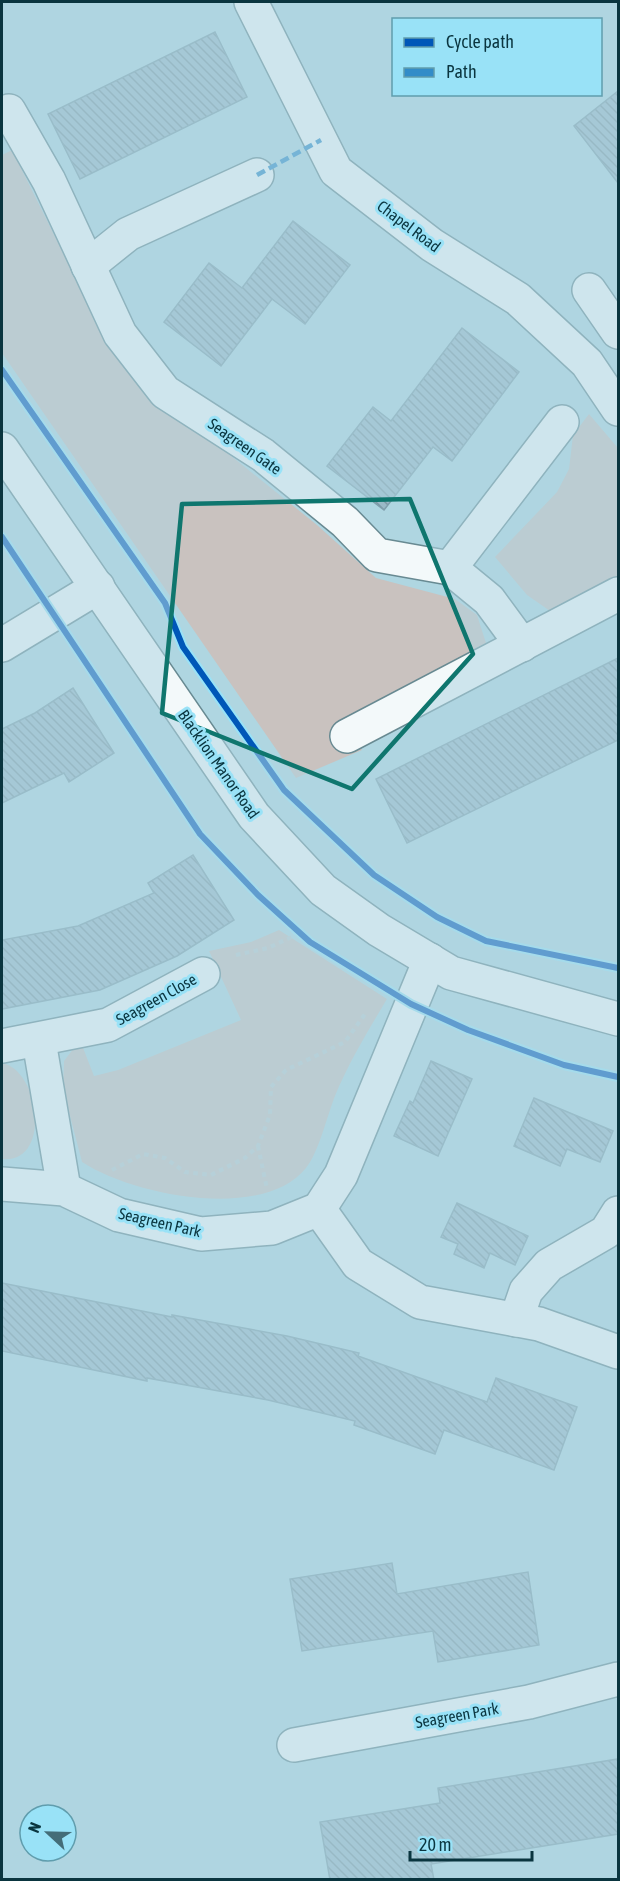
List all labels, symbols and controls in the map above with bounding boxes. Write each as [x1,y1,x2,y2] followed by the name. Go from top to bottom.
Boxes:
[392,18,602,96] legend
[446,31,514,52] text: Cycle path
[446,61,477,82] text: Path
[373,196,444,256] street label: Chapel Road
[204,414,285,479] street label: Seagreen Gate
[175,706,263,822] street label: Blacklion Manor Road
[113,970,200,1029] street label: Seagreen Close
[117,1204,203,1241] street label: Seagreen Park
[414,1699,500,1732] street label: Seagreen Park
[18,1803,78,1863] north arrow
[24,1820,44,1835] text: N
[410,1824,532,1862] scale bar
[419,1834,451,1855] text: 20 m

